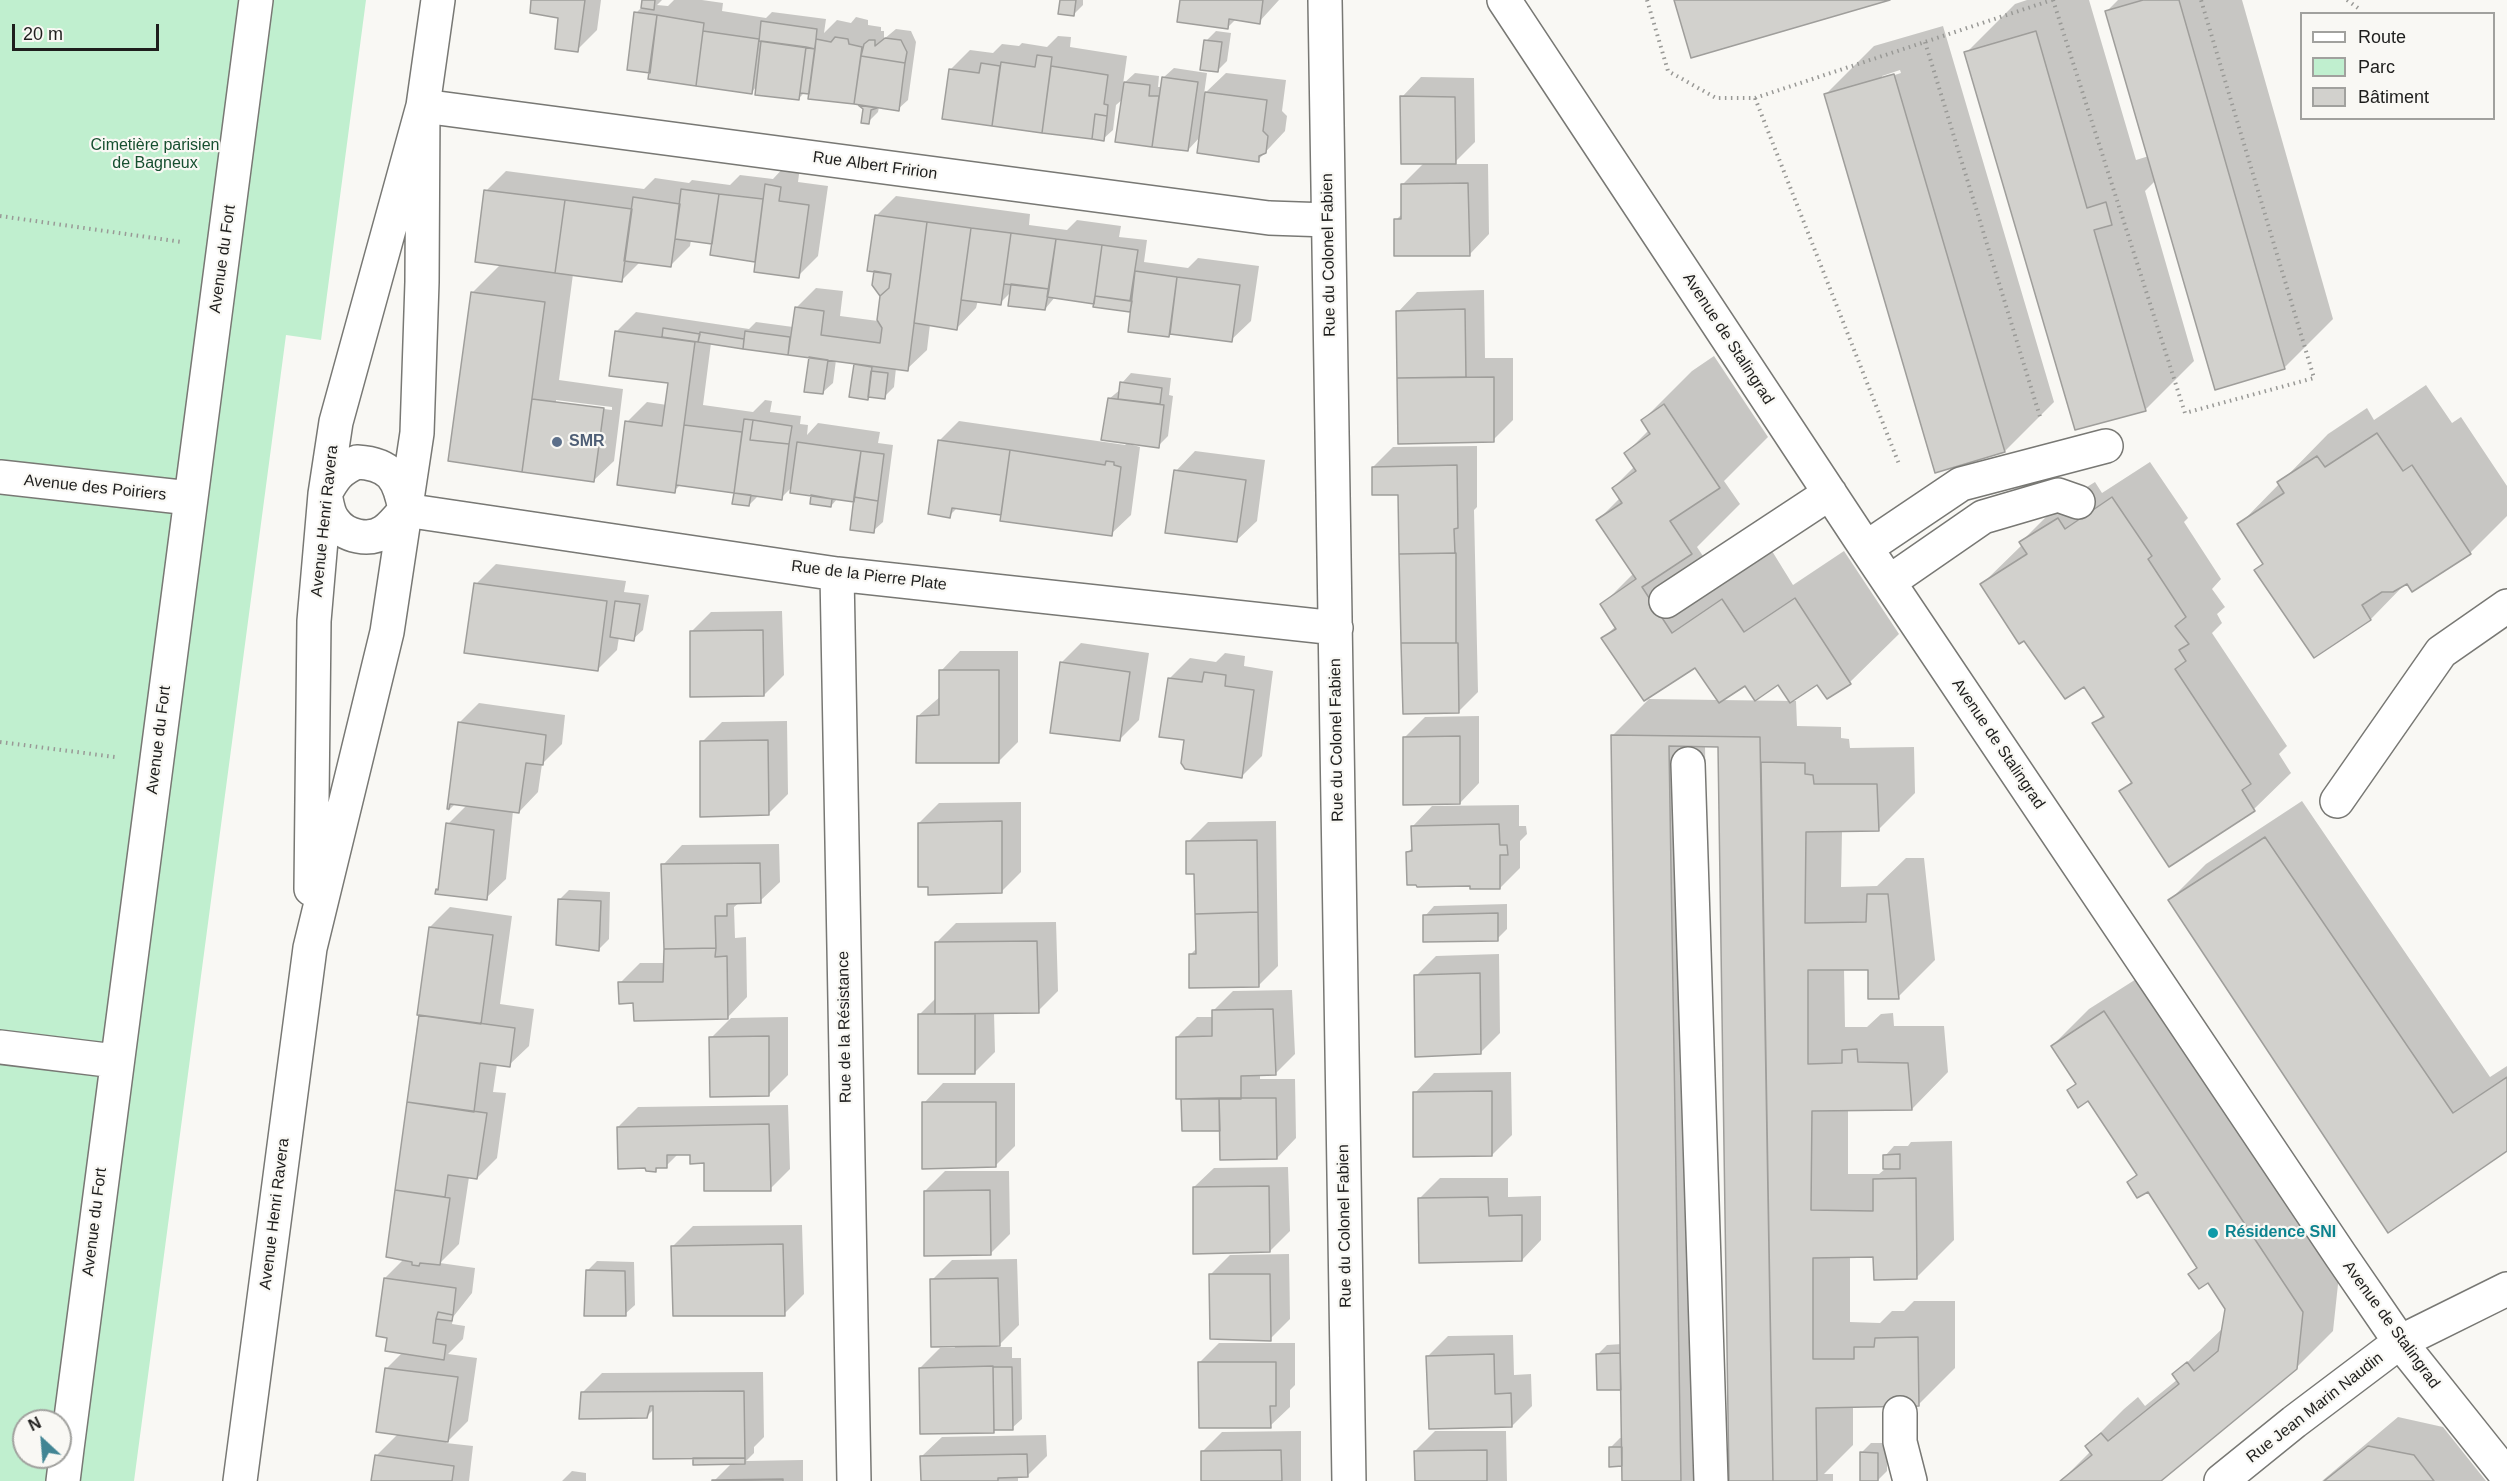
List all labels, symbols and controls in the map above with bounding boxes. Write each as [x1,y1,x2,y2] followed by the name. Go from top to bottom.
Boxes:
[15,12,162,50] scale bar
[2300,12,2495,120] legend
[23,24,63,44] text: 20 m
[2358,27,2406,47] text: Route
[2358,57,2395,77] text: Parc
[2358,87,2429,107] text: Bâtiment
[91,136,219,174] park label: Cimetière parisien de Bagneux
[812,148,938,184] street label: Rue Albert Fririon
[1318,173,1340,337] street label: Rue du Colonel Fabien
[206,204,240,314] street label: Avenue du Fort
[1678,270,1778,408] street label: Avenue de Stalingrad
[569,432,605,452] place label: SMR
[550,435,564,449] marker: SMR
[307,444,343,598] street label: Avenue Henri Ravera
[23,471,167,505] street label: Avenue des Poiriers
[790,557,948,595] street label: Rue de la Pierre Plate
[1326,658,1348,822] street label: Rue du Colonel Fabien
[1947,675,2049,813] street label: Avenue de Stalingrad
[143,685,175,795] street label: Avenue du Fort
[834,951,856,1103] street label: Rue de la Résistance
[256,1137,294,1291] street label: Avenue Henri Ravera
[1334,1144,1356,1308] street label: Rue du Colonel Fabien
[79,1167,111,1277] street label: Avenue du Fort
[2225,1223,2336,1243] place label: Résidence SNI
[2206,1226,2220,1240] marker: Résidence SNI
[2338,1258,2444,1392] street label: Avenue de Stalingrad
[2243,1349,2387,1467] street label: Rue Jean Marin Naudin
[12,1409,72,1469] north arrow
[26,1414,44,1434] text: N

